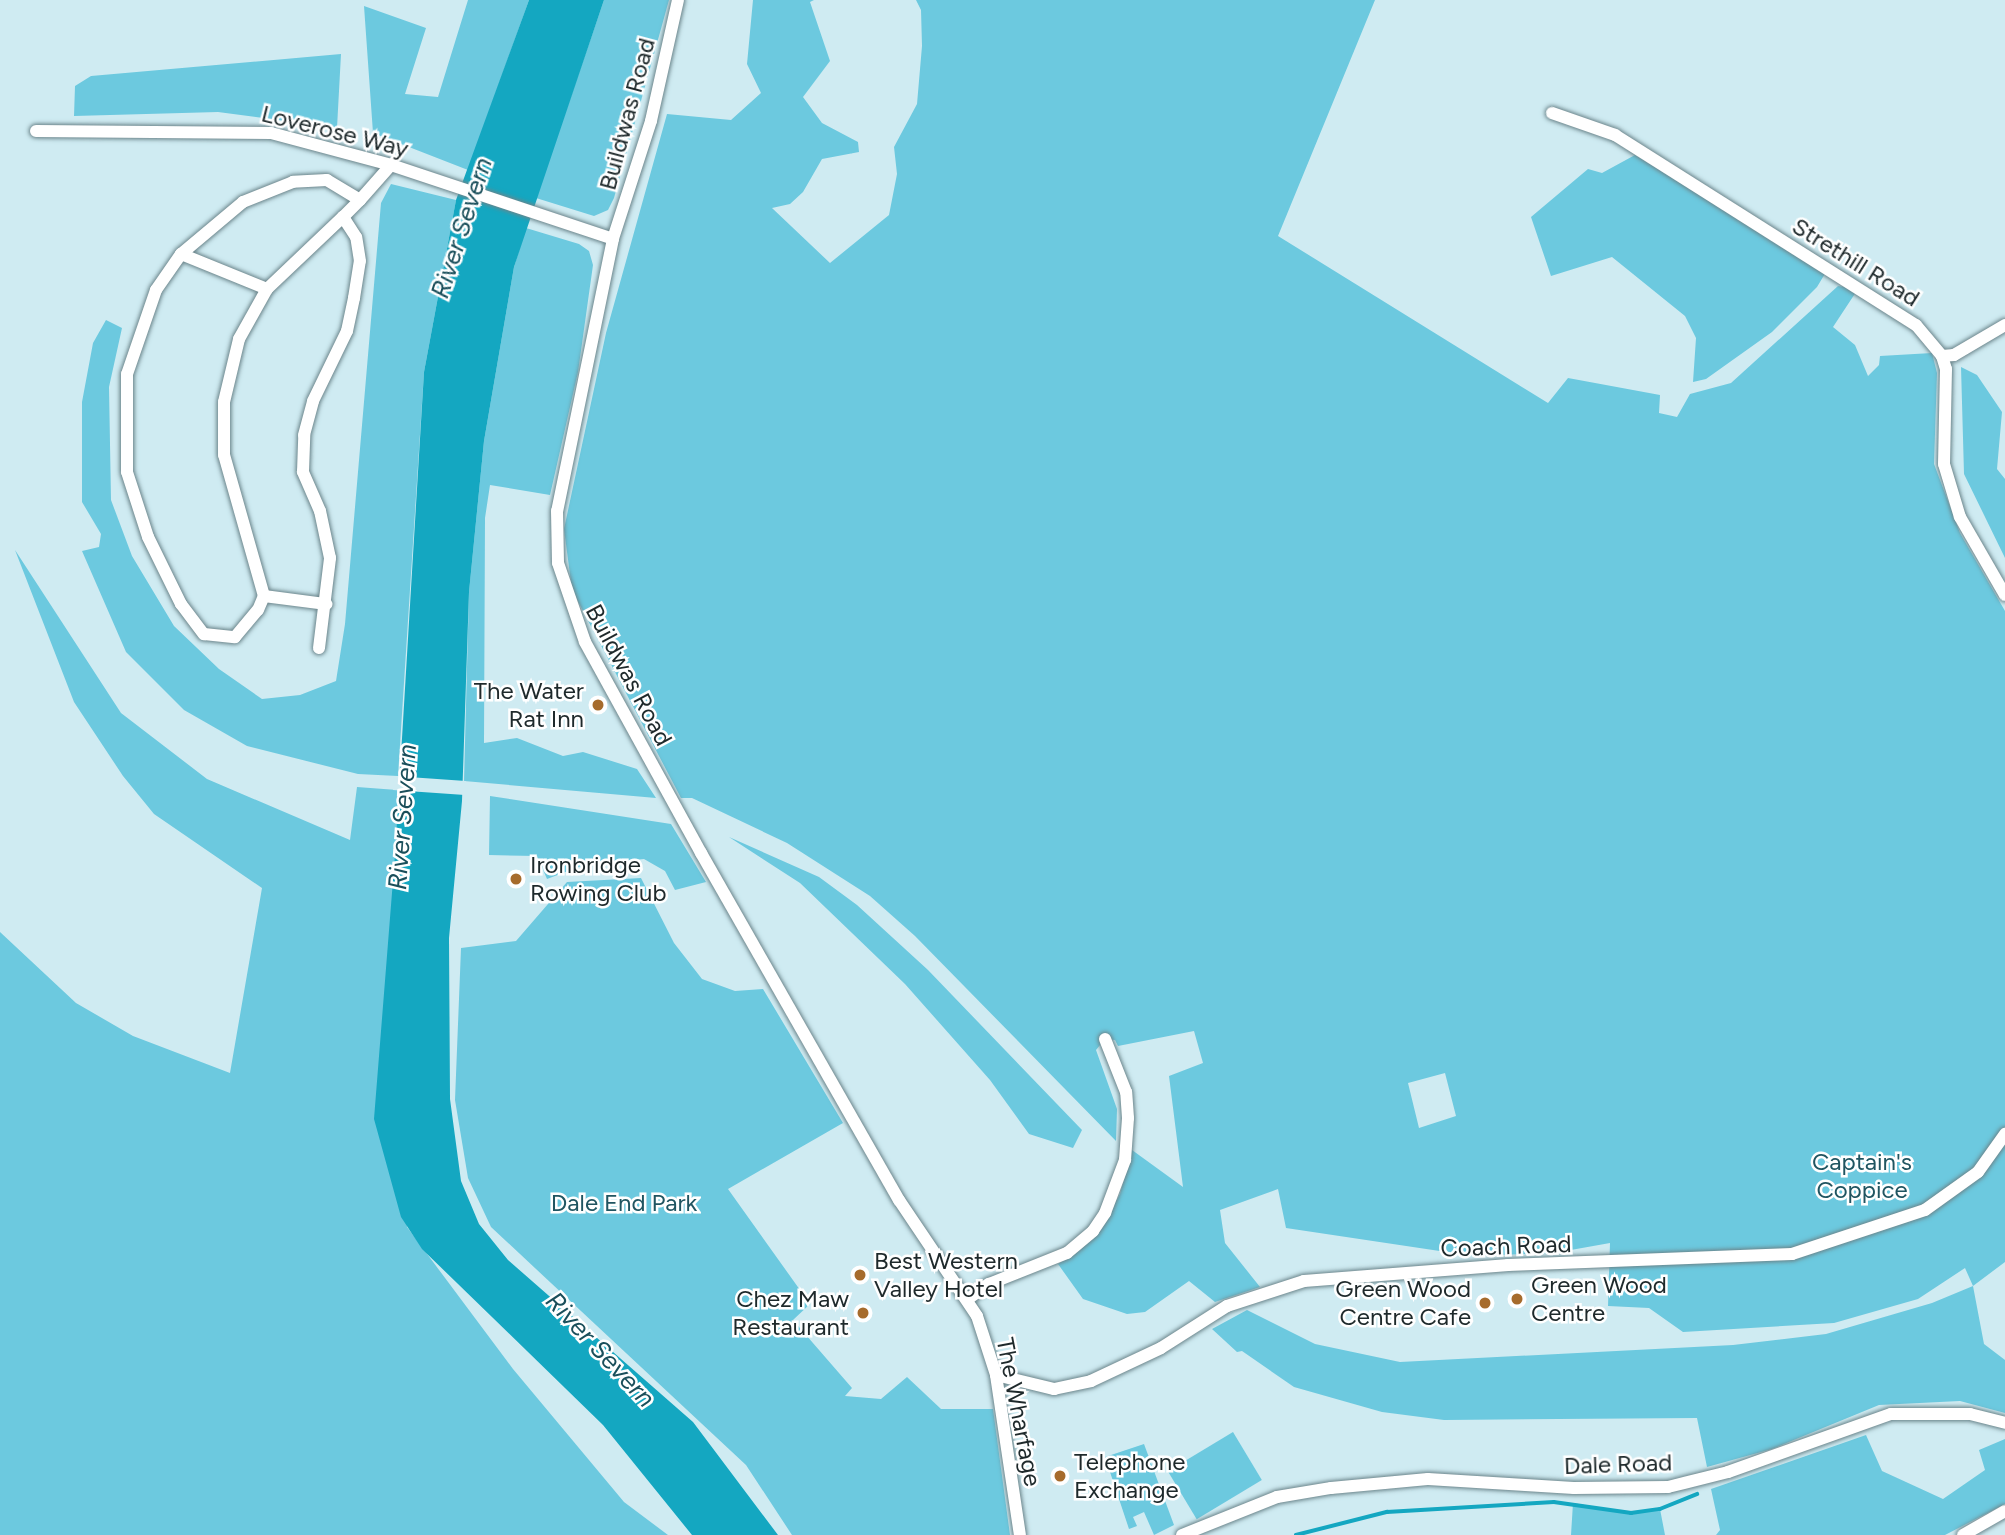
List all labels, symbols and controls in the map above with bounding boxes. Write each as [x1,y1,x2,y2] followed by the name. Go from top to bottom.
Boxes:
[593,35,661,193] street label: Buildwas Road
[259,99,411,163] street label: Loverose Way
[425,154,499,302] water label: River Severn
[1787,211,1925,313] street label: Strethill Road
[580,599,678,751] street label: Buildwas Road
[474,677,584,733] place label: The Water Rat Inn
[590,697,606,713] marker: The Water Rat Inn
[382,743,424,891] water label: River Severn
[530,851,666,907] place label: Ironbridge Rowing Club
[508,871,524,887] marker: Ironbridge Rowing Club
[1812,1148,1912,1204] park label: Captain's Coppice
[551,1189,697,1217] park label: Dale End Park
[1440,1229,1572,1263] street label: Coach Road
[874,1247,1018,1303] place label: Best Western Valley Hotel
[852,1267,868,1283] marker: Best Western Valley Hotel
[1531,1271,1667,1327] place label: Green Wood Centre
[1335,1275,1471,1331] place label: Green Wood Centre Cafe
[732,1285,849,1341] place label: Chez Maw Restaurant
[539,1286,661,1414] water label: River Severn
[1509,1291,1525,1307] marker: Green Wood Centre
[1477,1295,1493,1311] marker: Green Wood Centre Cafe
[855,1305,871,1321] marker: Chez Maw Restaurant
[990,1335,1048,1489] street label: The Wharfage
[1074,1448,1185,1504] place label: Telephone Exchange
[1563,1448,1673,1480] street label: Dale Road
[1052,1468,1068,1484] marker: Telephone Exchange

